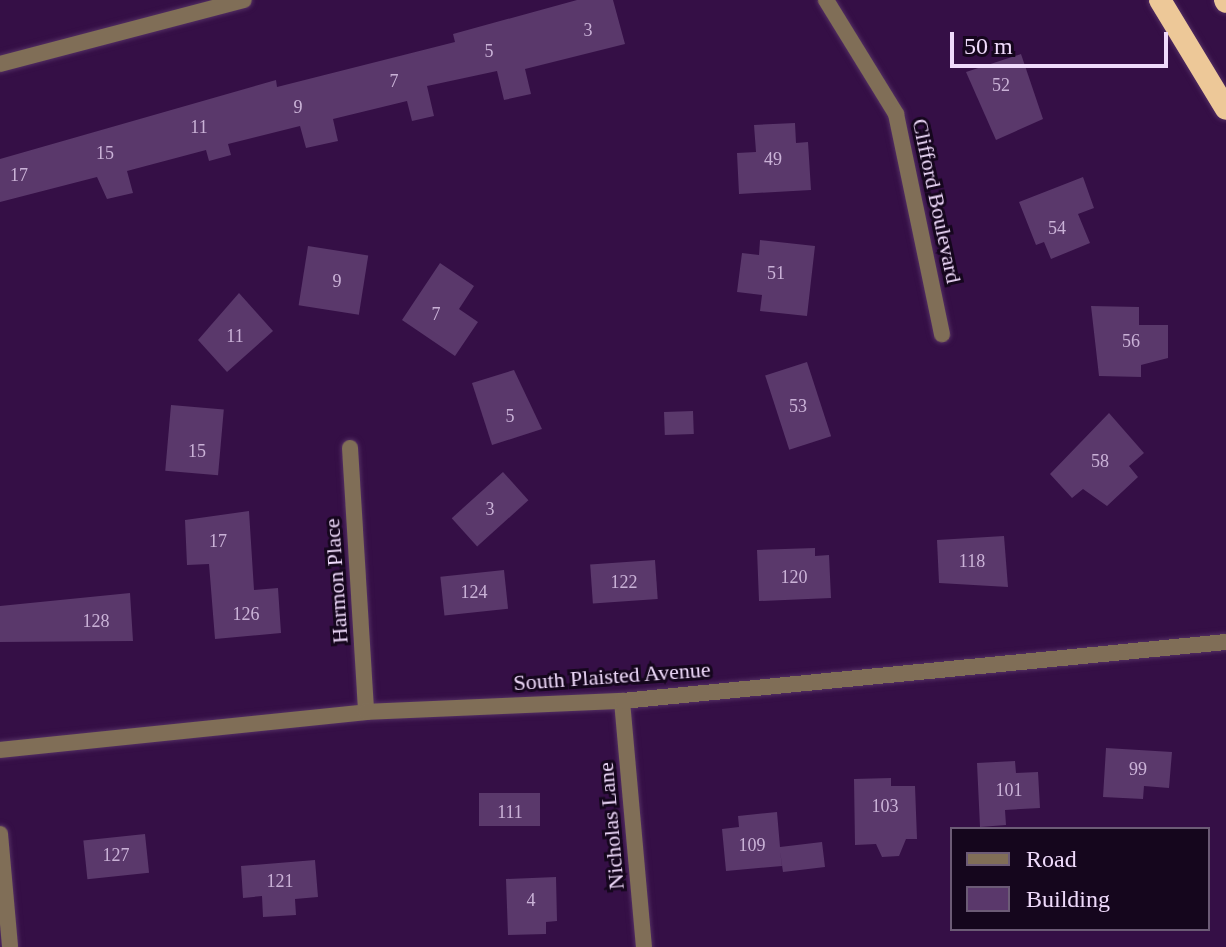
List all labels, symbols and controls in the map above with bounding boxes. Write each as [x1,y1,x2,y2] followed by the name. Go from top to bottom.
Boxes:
[954,16,1172,66] scale bar
[584,19,592,41] house number: 3
[964,33,1013,59] text: 50 m
[484,40,494,62] house number: 5
[390,70,398,92] house number: 7
[992,74,1010,96] house number: 52
[294,96,302,118] house number: 9
[190,116,208,138] house number: 11
[907,116,967,286] street label: Clifford Boulevard
[96,142,114,164] house number: 15
[764,148,782,170] house number: 49
[10,164,28,186] house number: 17
[1048,217,1066,239] house number: 54
[767,262,785,284] house number: 51
[332,270,342,292] house number: 9
[432,303,440,325] house number: 7
[226,325,244,347] house number: 11
[1122,330,1140,352] house number: 56
[789,395,807,417] house number: 53
[506,405,514,427] house number: 5
[188,440,206,462] house number: 15
[1091,450,1109,472] house number: 58
[486,498,494,520] house number: 3
[318,518,354,644] street label: Harmon Place
[209,530,227,552] house number: 17
[959,550,985,572] house number: 118
[780,566,808,588] house number: 120
[610,571,638,593] house number: 122
[460,581,488,603] house number: 124
[232,603,260,625] house number: 126
[82,610,110,632] house number: 128
[512,656,712,696] street label: South Plaisted Avenue
[1129,758,1147,780] house number: 99
[592,761,630,891] street label: Nicholas Lane
[996,779,1022,801] house number: 101
[872,795,898,817] house number: 103
[497,801,523,823] house number: 111
[950,827,1210,931] legend
[738,834,766,856] house number: 109
[102,844,130,866] house number: 127
[1026,846,1077,872] text: Road
[266,870,294,892] house number: 121
[1026,886,1110,912] text: Building
[526,889,536,911] house number: 4

